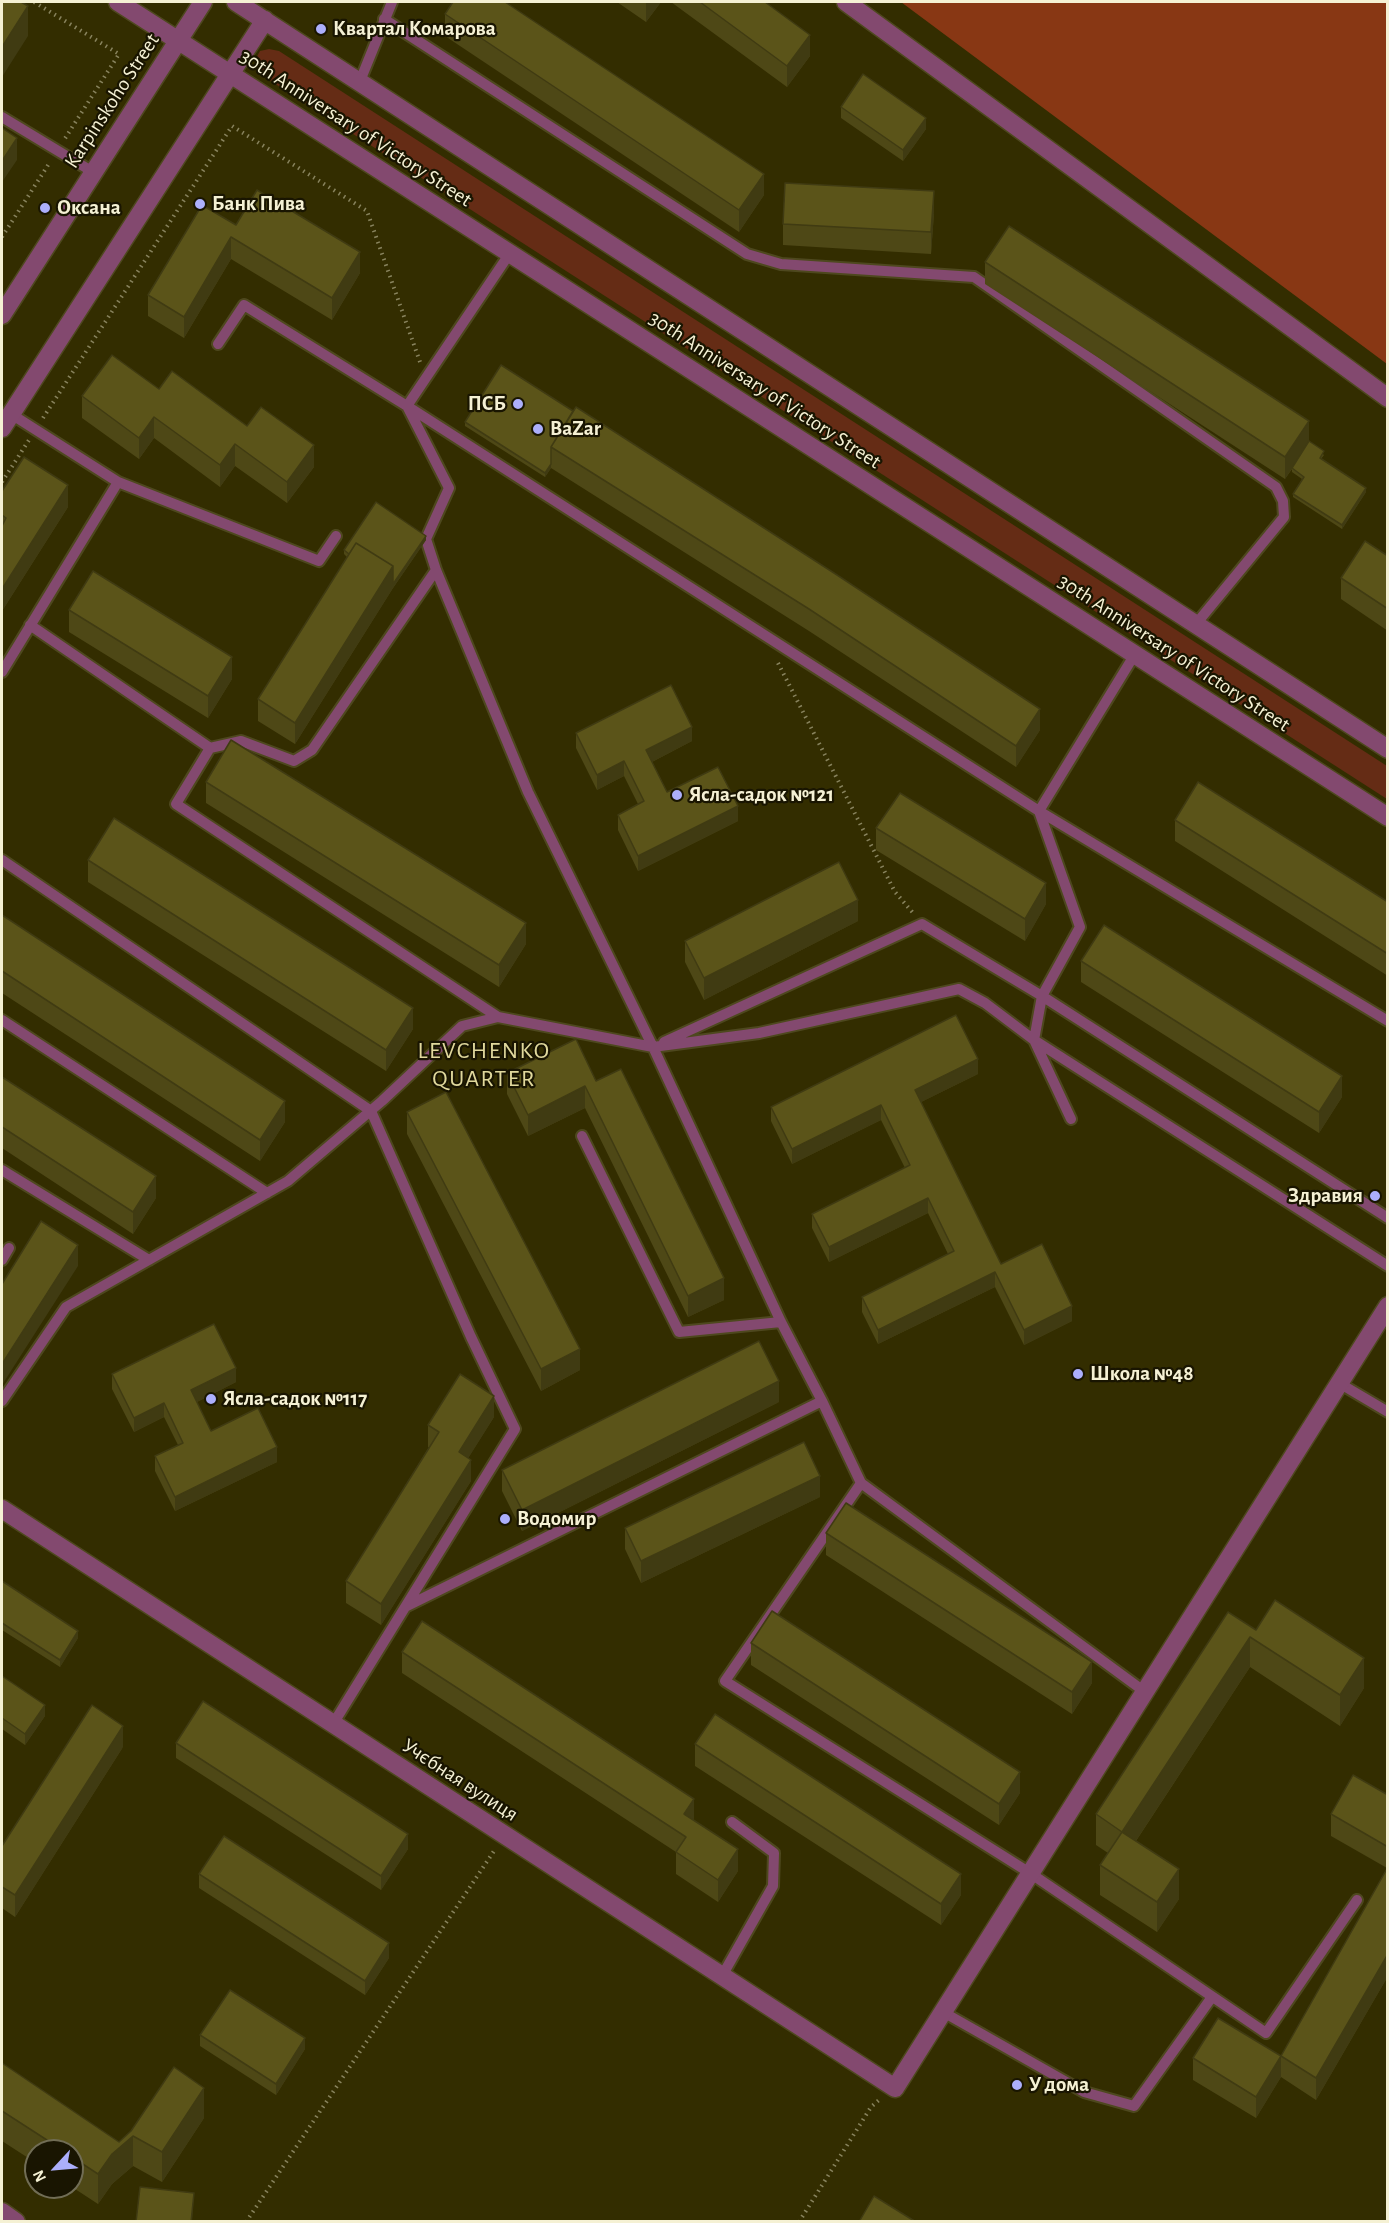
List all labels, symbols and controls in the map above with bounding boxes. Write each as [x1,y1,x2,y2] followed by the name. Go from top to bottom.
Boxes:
[333,16,496,42] place label: Квартал Комарова
[314,22,328,36] marker: Квартал Комарова
[59,29,165,173] street label: Karpinskoho Street
[235,44,477,212] street label: 30th Anniversary of Victory Street
[212,191,305,217] place label: Банк Пива
[57,195,121,221] place label: Оксана
[193,197,207,211] marker: Банк Пива
[38,201,52,215] marker: Оксана
[644,306,886,474] street label: 30th Anniversary of Victory Street
[468,391,506,417] place label: ПСБ
[511,397,525,411] marker: ПСБ
[550,416,601,442] place label: BaZar
[531,422,545,436] marker: BaZar
[1053,569,1295,737] street label: 30th Anniversary of Victory Street
[689,782,834,808] place label: Ясла-садок №121
[670,788,684,802] marker: Ясла-садок №121
[418,1037,550,1093] district label: LEVCHENKO QUARTER
[1288,1183,1363,1209] place label: Здравия
[1368,1189,1382,1203] marker: Здравия
[1090,1361,1193,1387] place label: Школа №48
[1071,1367,1085,1381] marker: Школа №48
[223,1386,367,1412] place label: Ясла-садок №117
[204,1392,218,1406] marker: Ясла-садок №117
[517,1506,597,1532] place label: Водомир
[498,1512,512,1526] marker: Водомир
[397,1733,523,1827] street label: Учєбная вулиця
[1029,2072,1089,2098] place label: У дома
[1010,2078,1024,2092] marker: У дома
[24,2139,84,2199] north arrow
[30,2168,49,2185] text: N

